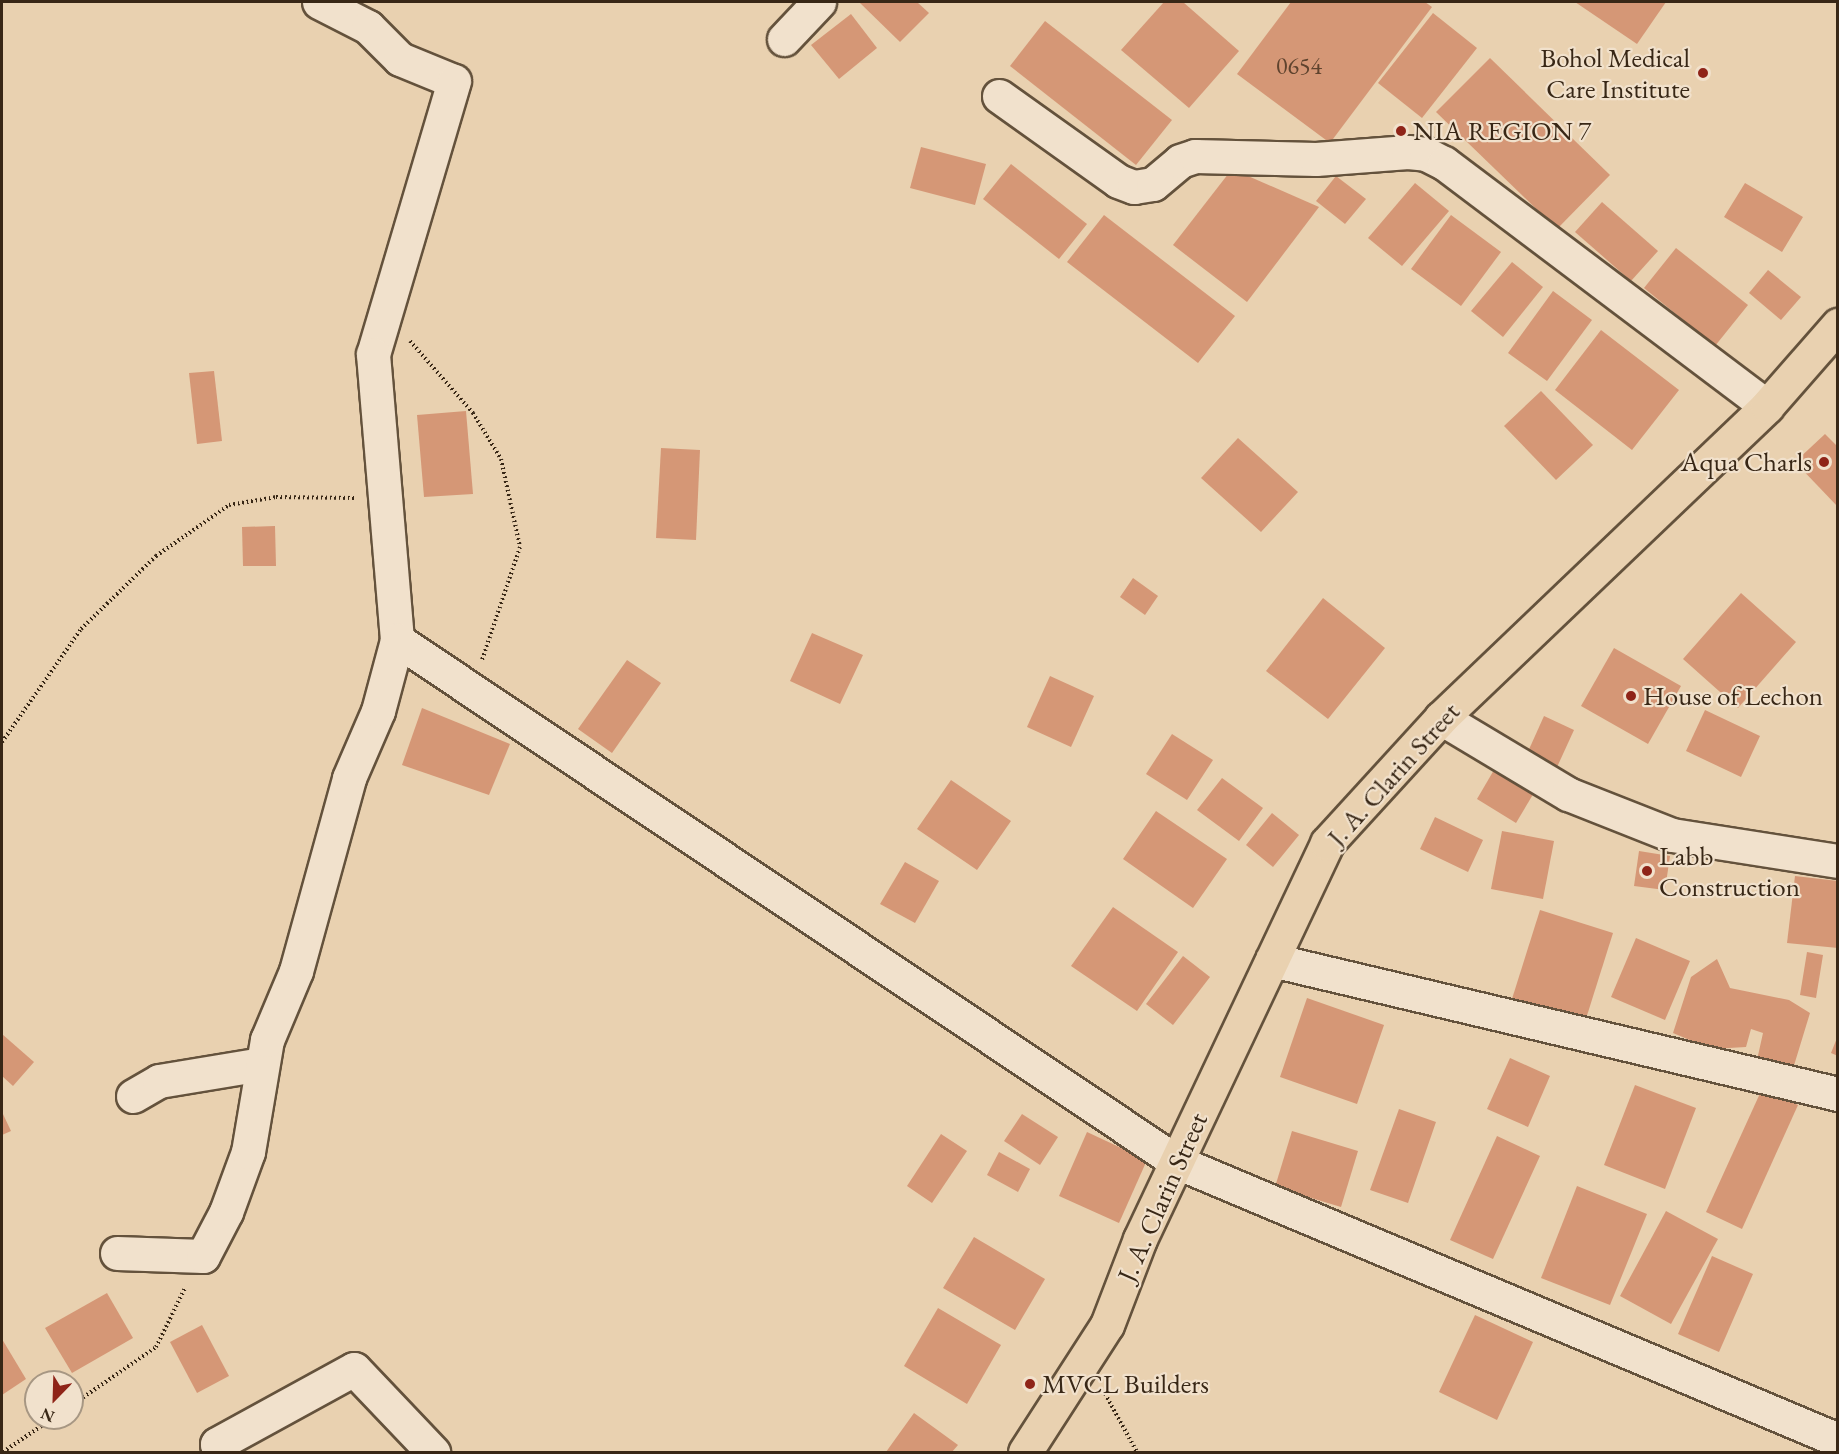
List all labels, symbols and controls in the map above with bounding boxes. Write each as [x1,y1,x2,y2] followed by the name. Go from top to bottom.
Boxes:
[1540,41,1690,104] place label: Bohol Medical Care Institute
[1276,52,1322,80] house number: 0654
[1694,64,1712,82] marker: Bohol Medical Care Institute
[1413,115,1591,147] place label: NIA REGION 7
[1394,124,1408,138] marker: NIA REGION 7
[1681,446,1812,478] place label: Aqua Charls
[1817,455,1831,469] marker: Aqua Charls
[1643,680,1823,712] place label: House of Lechon
[1624,689,1638,703] marker: House of Lechon
[1320,695,1466,853] street label: J. A. Clarin Street
[1659,839,1800,902] place label: Labb Construction
[1640,864,1654,878] marker: Labb Construction
[1110,1107,1214,1287] street label: J. A. Clarin Street
[1042,1368,1209,1400] place label: MVCL Builders
[24,1370,84,1430] north arrow
[1023,1377,1037,1391] marker: MVCL Builders
[37,1403,58,1427] text: N

